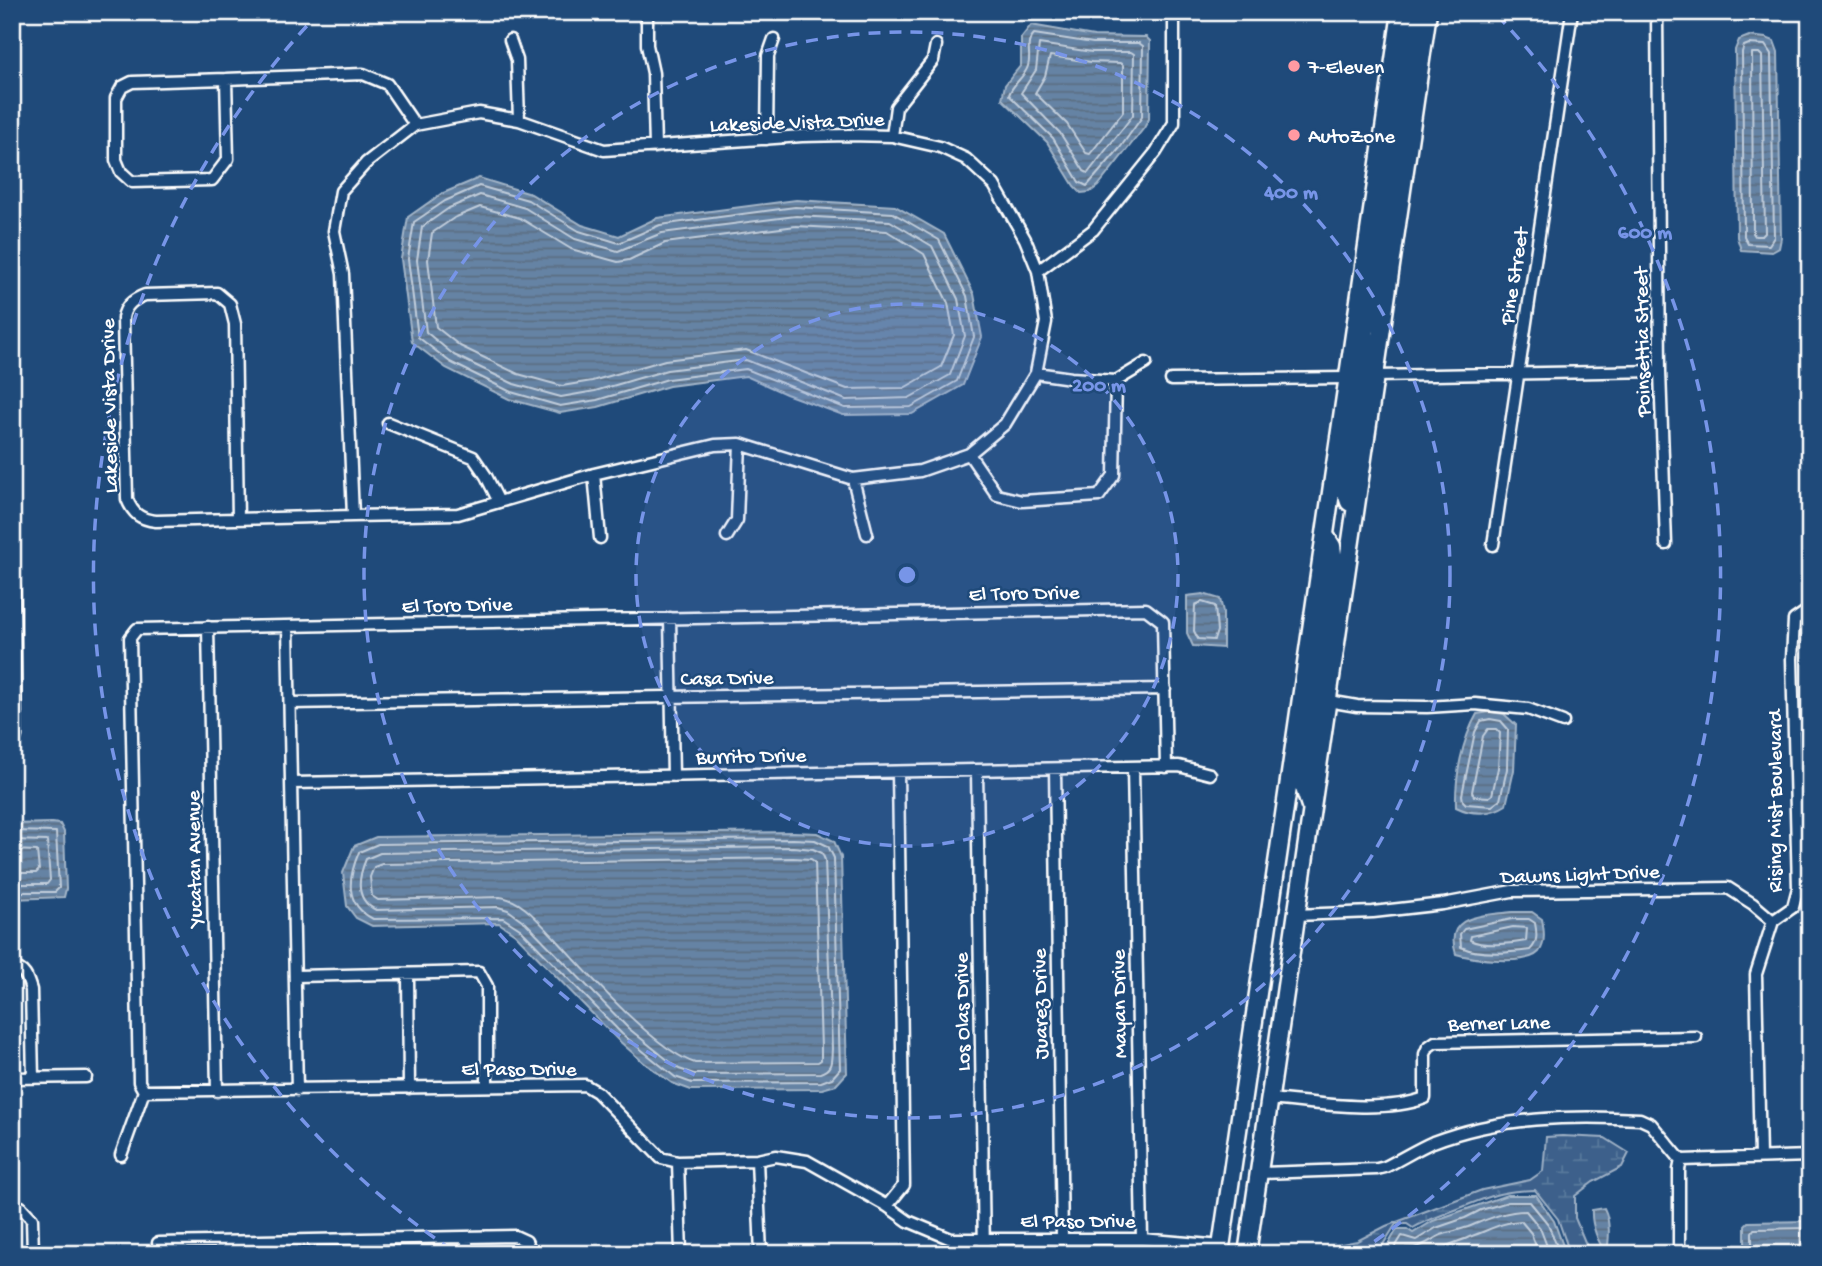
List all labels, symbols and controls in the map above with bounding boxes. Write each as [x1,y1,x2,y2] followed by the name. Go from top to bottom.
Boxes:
[1307,57,1384,82] place label: 7-Eleven
[1286,58,1302,74] marker: 7-Eleven
[709,109,886,140] street label: Lakeside Vista Drive
[1308,126,1396,151] place label: AutoZone
[1286,127,1302,143] marker: AutoZone
[1263,182,1318,207] text: 400 m
[1618,222,1672,247] text: 600 m
[1496,224,1537,328] street label: Pine Street
[1631,264,1658,418] street label: Poinsettia Street
[97,317,126,494] street label: Lakeside Vista Drive
[1072,375,1126,400] text: 200 m
[895,563,919,587] centre of rings
[968,582,1081,609] street label: El Toro Drive
[401,594,514,621] street label: El Toro Drive
[680,667,775,694] street label: Casa Drive
[1765,708,1790,892] street label: Rising Mist Boulevard
[695,745,808,772] street label: Burrito Drive
[183,789,210,930] street label: Yucatan Avenue
[1498,861,1661,892] street label: Dawns Light Drive
[1029,947,1056,1060] street label: Juarez Drive
[1108,948,1135,1059] street label: Mayan Drive
[951,951,978,1071] street label: Los Olas Drive
[1447,1012,1552,1039] street label: Berner Lane
[461,1059,578,1084] street label: El Paso Drive
[1020,1211,1137,1236] street label: El Paso Drive

